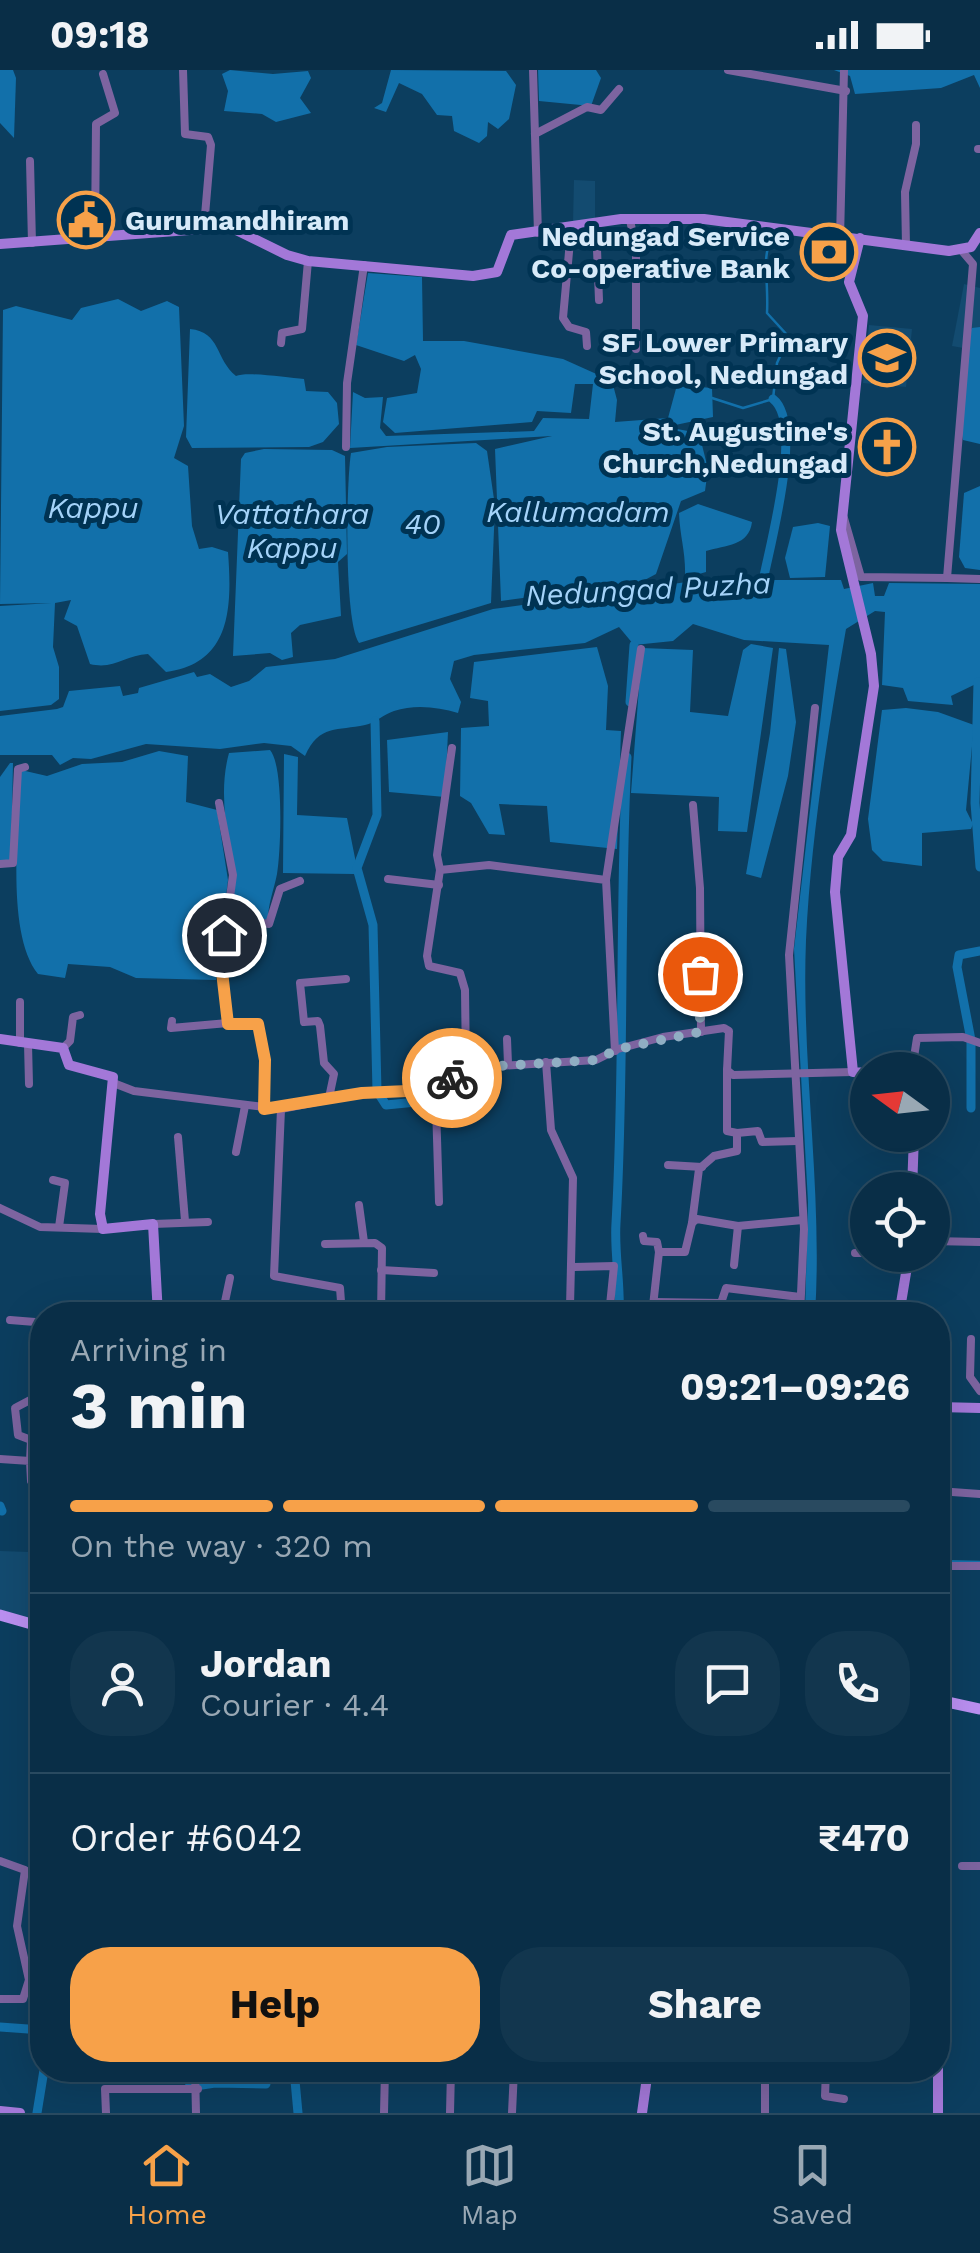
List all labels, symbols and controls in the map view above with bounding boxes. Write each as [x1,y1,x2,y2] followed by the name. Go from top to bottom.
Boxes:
[50,13,150,57] text: 09:18
[56,190,116,250] public building icon: Gurumandhiram
[125,204,349,237] place label: Gurumandhiram
[531,220,791,285] place label: Nedungad Service Co-operative Bank
[799,222,859,282] bank icon: Nedungad Service Co-operative Bank
[599,326,848,391] place label: SF Lower Primary School, Nedungad
[857,328,917,388] school or university icon: SF Lower Primary School, Nedungad
[603,415,848,480] place label: St. Augustine's Church,Nedungad
[857,417,917,477] church icon: St. Augustine's Church,Nedungad
[47,490,139,525] water label: Kappu
[486,494,670,529] water label: Kallumadam
[215,496,369,565] water label: Vattathara Kappu
[405,506,441,541] water label: 40
[524,565,772,613] water label: Nedungad Puzha
[182,893,267,978] pin
[197,908,252,963] icon: home
[658,932,743,1017] pin
[673,947,728,1002] icon: bag
[402,1028,502,1128] courier
[425,1051,480,1106] icon: bike
[850,1052,950,1152] north arrow
[850,1052,950,1272] map controls
[850,1172,950,1272] button: locate
[70,1331,227,1369] text: Arriving in
[680,1365,910,1409] text: 09:21–09:26
[70,1368,248,1444] text: 3 min
[70,1527,373,1565] text: On the way · 320 m
[70,1631,175,1736] button: person
[675,1631,780,1736] button: chat
[805,1631,910,1736] button: phone
[200,1642,332,1686] text: Jordan
[200,1686,389,1724] text: Courier · 4.4
[70,1816,303,1860] text: Order #6042
[818,1816,910,1860] text: ₹470
[70,1947,480,2062] button: Help
[500,1947,910,2062] button: Share
[127,2138,207,2231] tab: Home
[461,2138,518,2231] tab: Map
[772,2138,853,2231] tab: Saved

